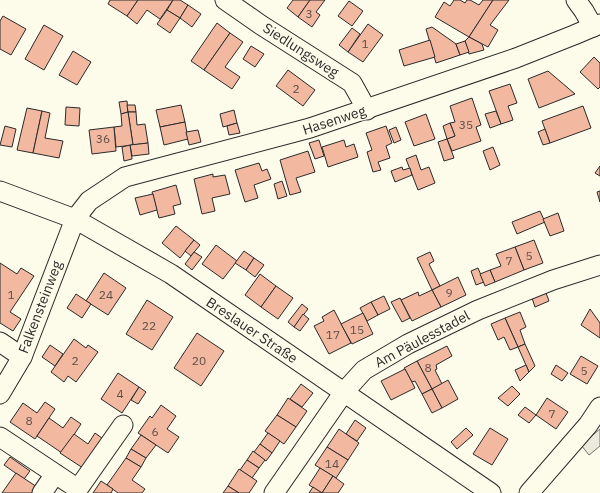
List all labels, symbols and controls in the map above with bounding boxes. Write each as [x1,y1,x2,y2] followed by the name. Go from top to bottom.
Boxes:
[305,6,313,21] house number: 3
[260,19,343,82] street label: Siedlungsweg
[361,36,369,51] house number: 1
[292,81,300,96] house number: 2
[300,101,369,139] street label: Hasenweg
[459,117,473,132] house number: 35
[96,131,110,146] house number: 36
[525,248,533,263] house number: 5
[505,253,513,268] house number: 7
[14,258,66,356] street label: Falkensteinweg
[445,285,453,300] house number: 9
[7,287,15,302] house number: 1
[99,287,113,302] house number: 24
[203,293,301,367] street label: Breslauer Straße
[371,306,473,372] street label: Am Päulesstadel
[142,318,156,333] house number: 22
[350,322,364,337] house number: 15
[326,327,340,342] house number: 17
[71,353,79,368] house number: 2
[192,353,206,368] house number: 20
[424,360,432,375] house number: 8
[580,363,588,378] house number: 5
[116,386,124,401] house number: 4
[548,406,556,421] house number: 7
[25,413,33,428] house number: 8
[151,424,159,439] house number: 6
[325,456,339,471] house number: 14

